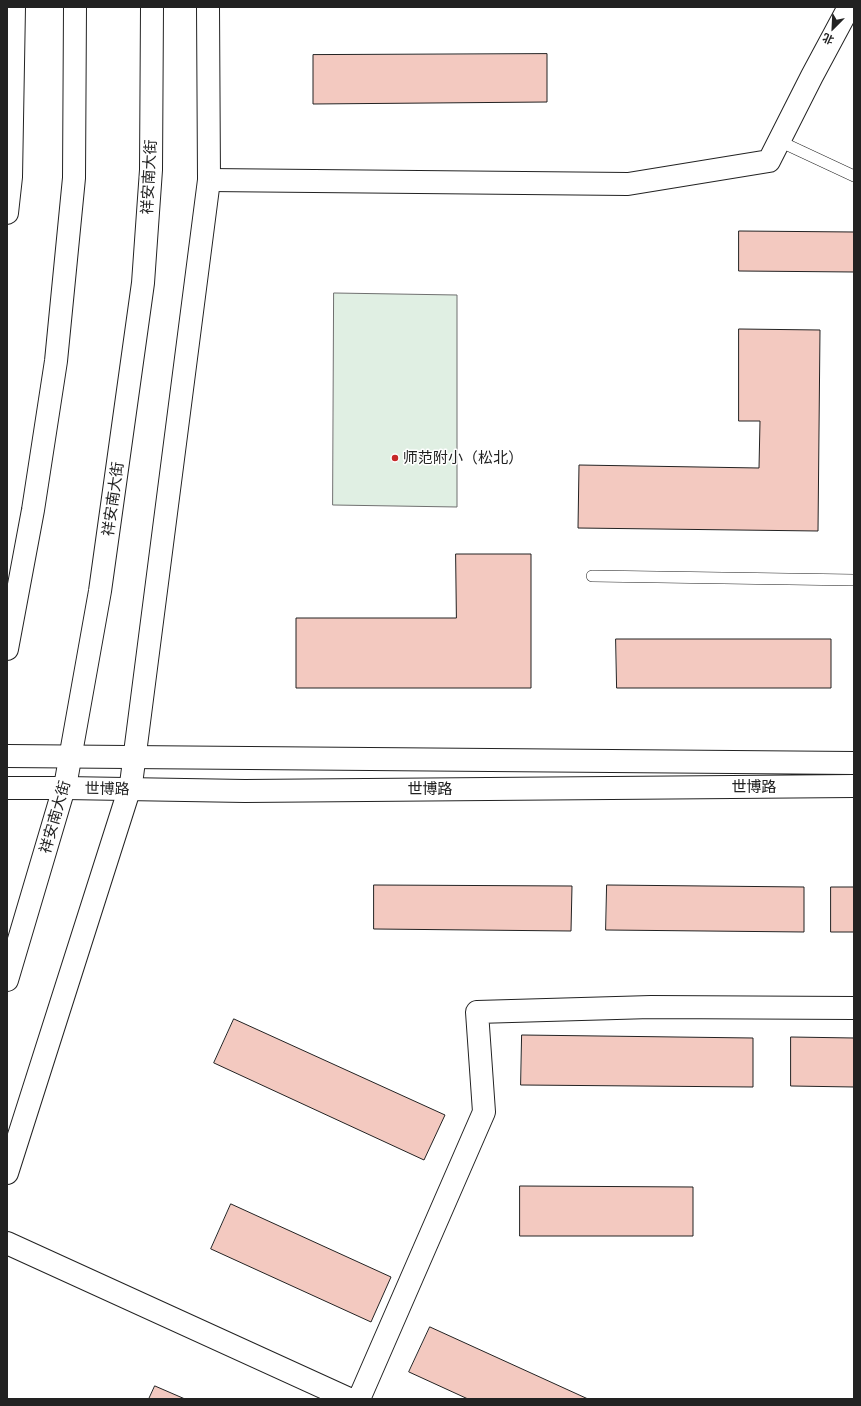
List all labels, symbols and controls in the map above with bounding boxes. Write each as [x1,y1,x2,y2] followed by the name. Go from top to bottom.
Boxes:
[813,8,853,48] north arrow
[820,31,836,48] text: 北
[138,139,160,215] street label: 祥安南大街
[403,449,523,467] place label: 师范附小（松北）
[390,453,400,463] marker: 师范附小（松北）
[99,461,127,537] street label: 祥安南大街
[36,778,74,856] street label: 祥安南大街
[732,778,776,796] street label: 世博路
[84,780,130,798] street label: 世博路
[408,780,452,798] street label: 世博路

